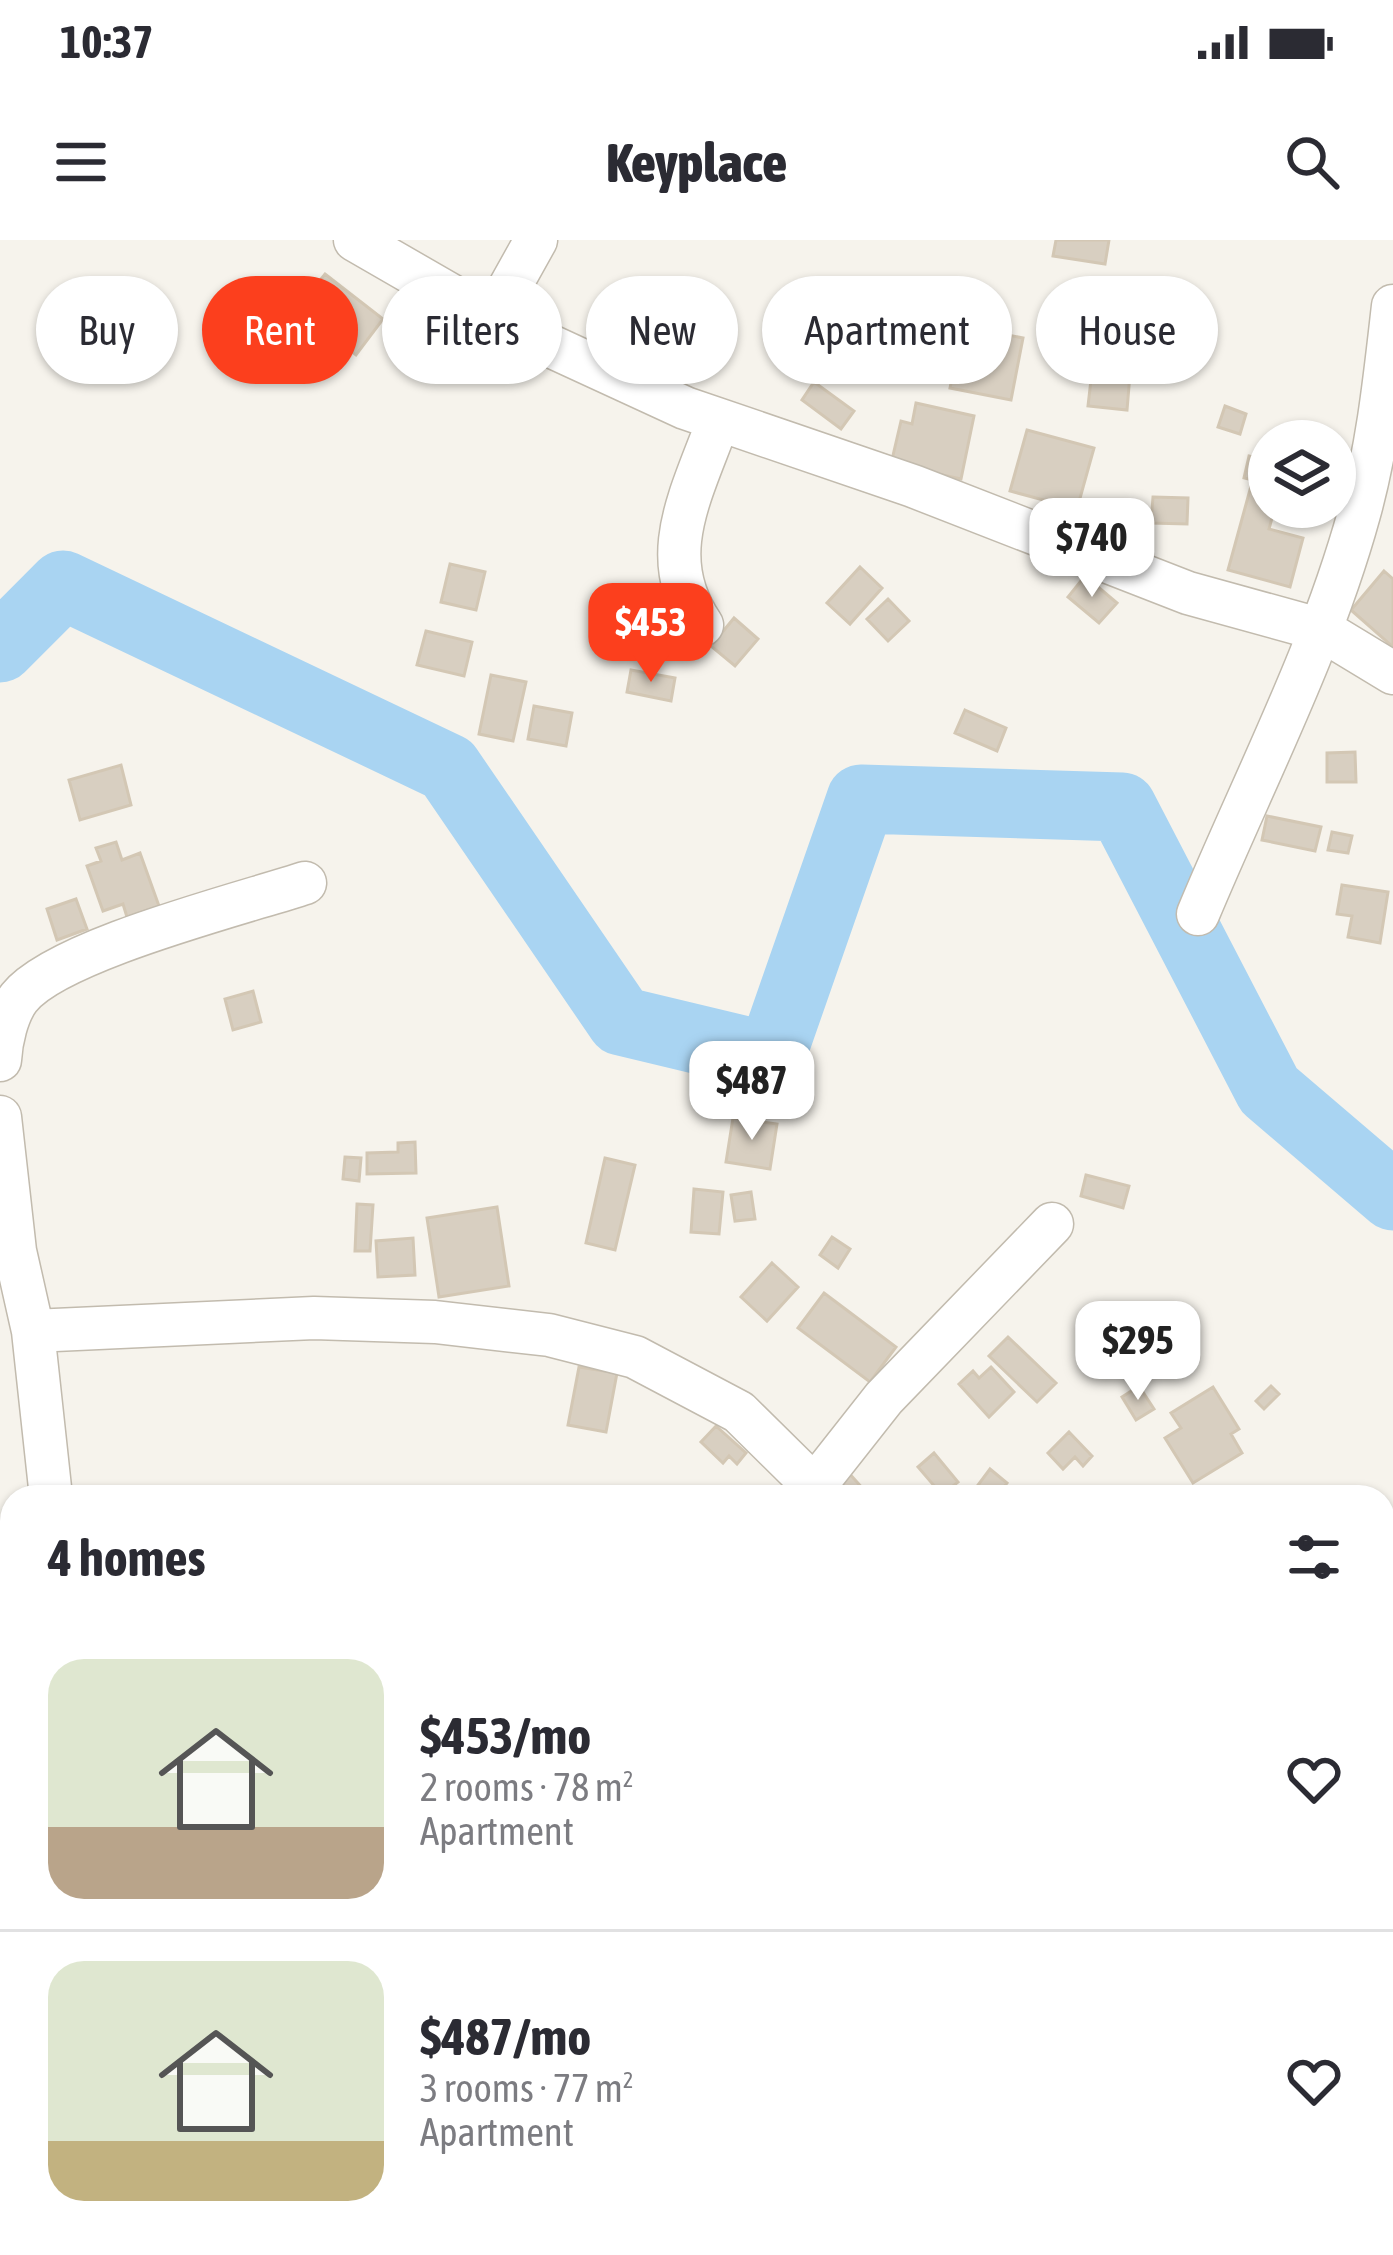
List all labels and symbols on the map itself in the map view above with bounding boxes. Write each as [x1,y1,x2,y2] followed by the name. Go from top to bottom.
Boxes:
[1021,498,1163,600] pin: $740
[580,583,722,685] pin: $453
[681,1041,823,1143] pin: $487
[1067,1301,1209,1403] pin: $295

